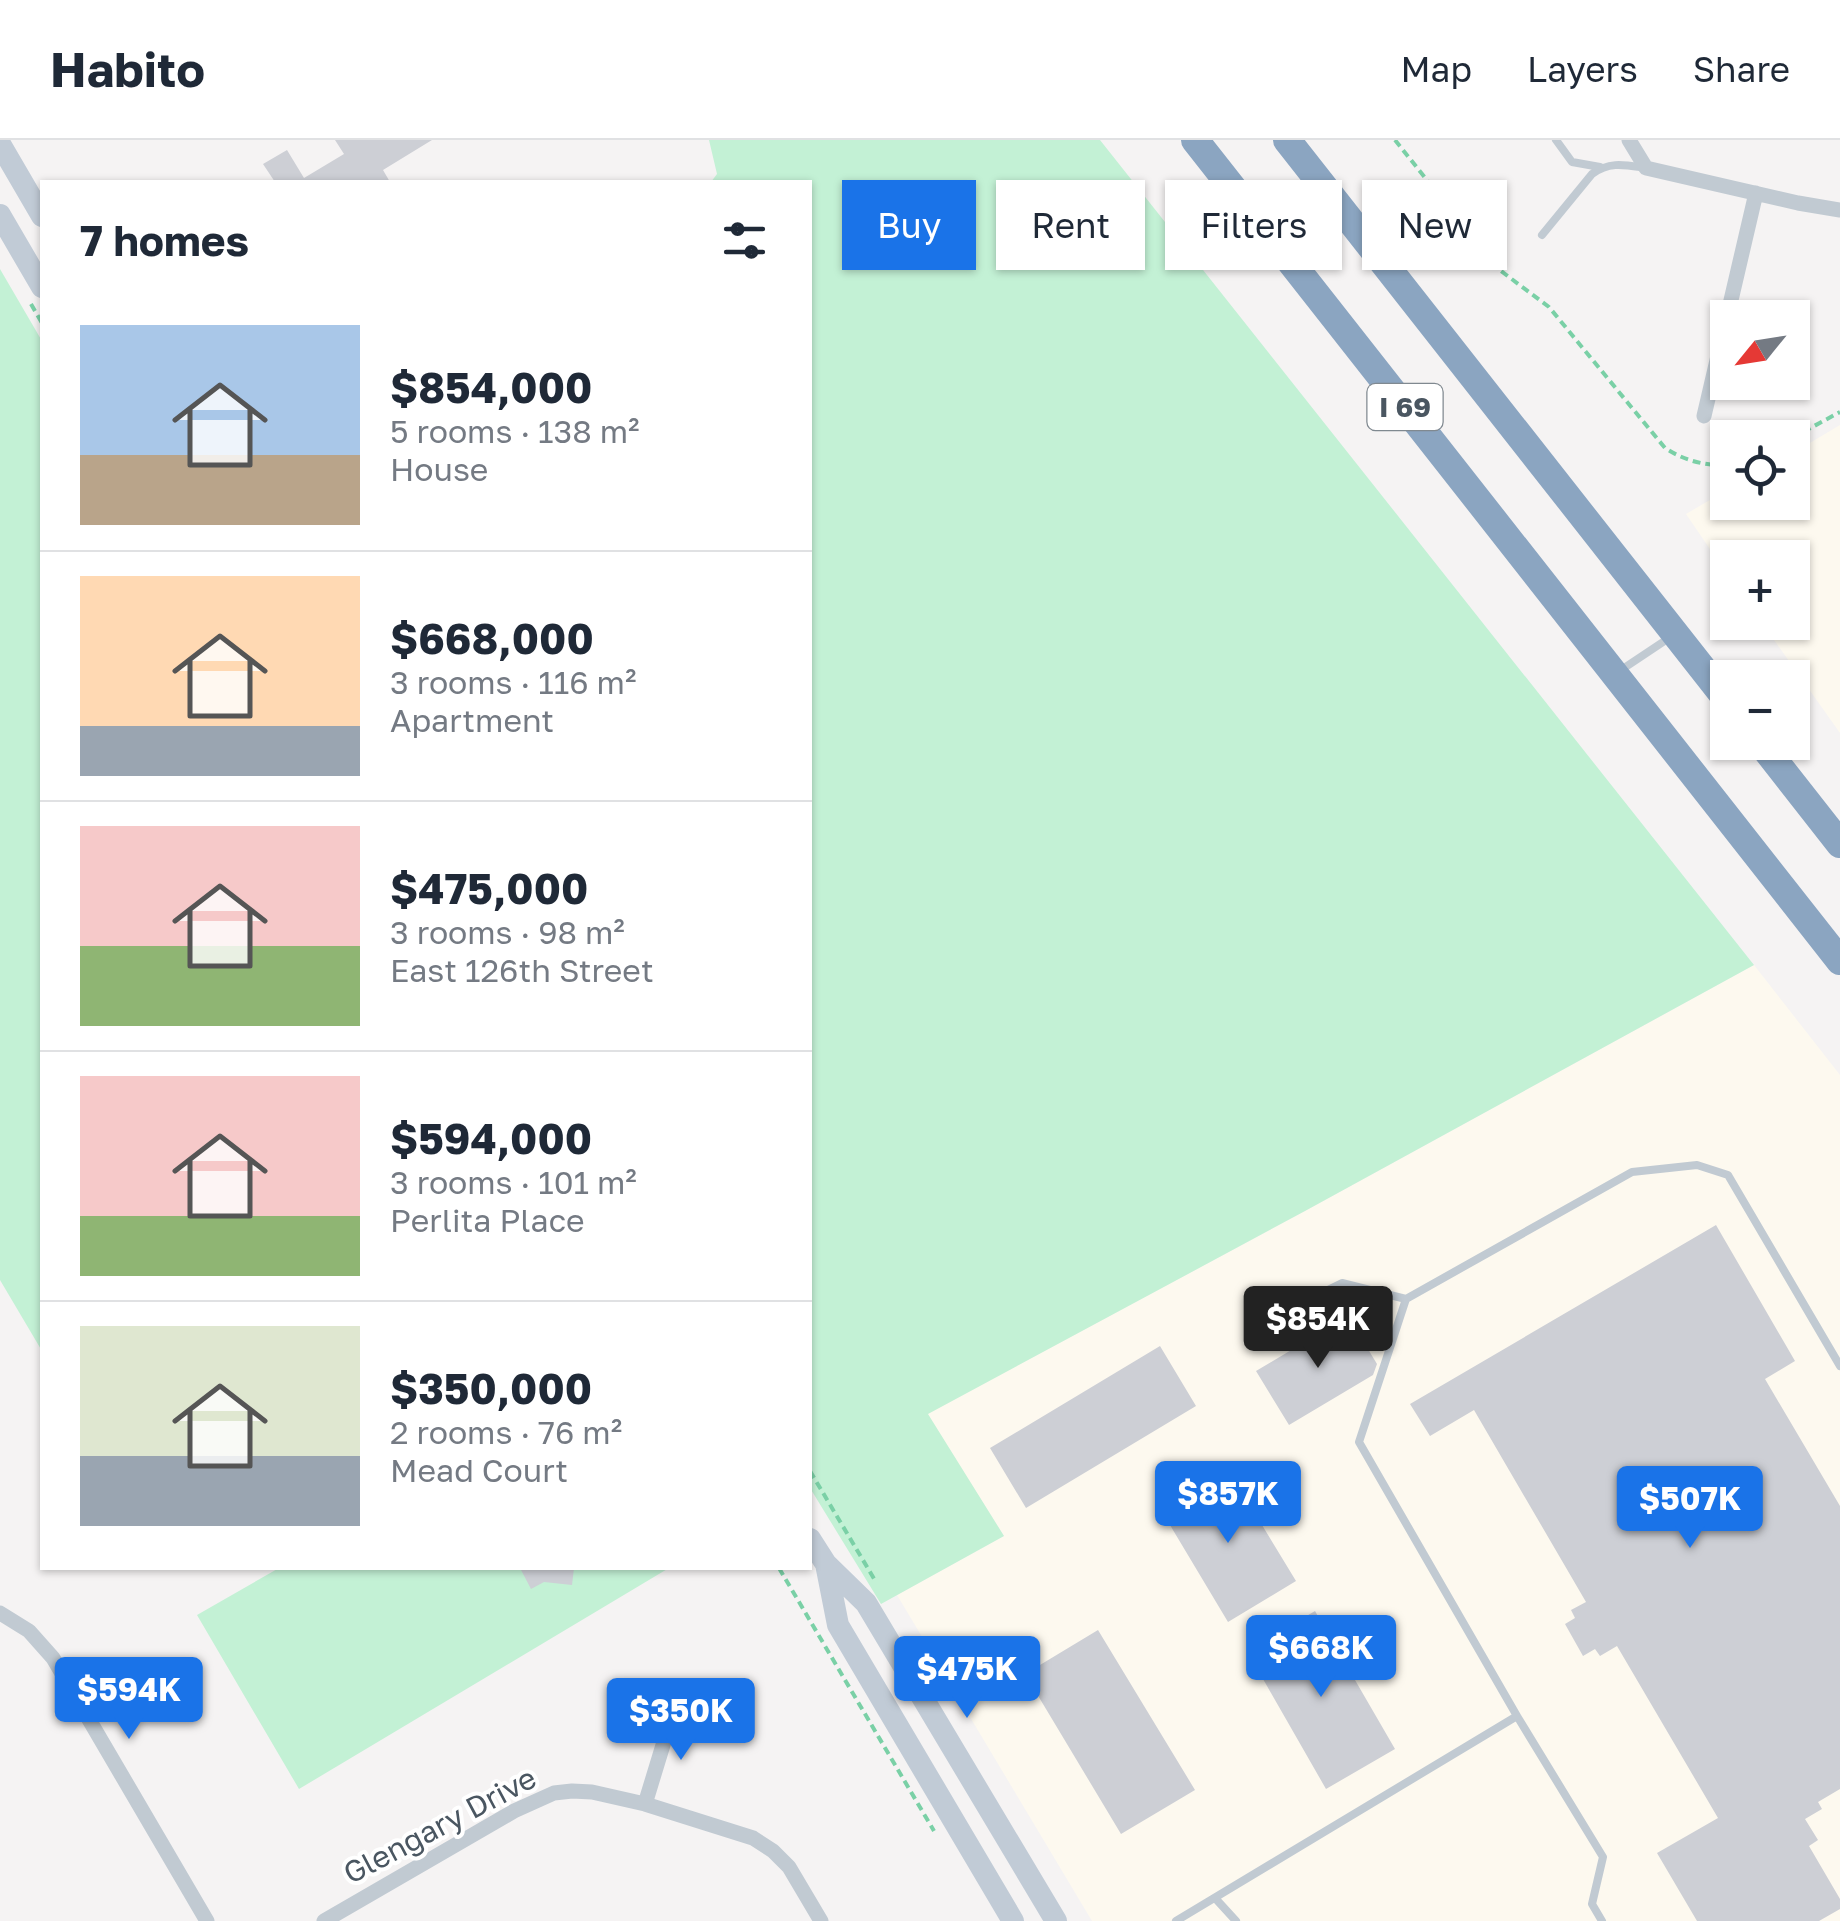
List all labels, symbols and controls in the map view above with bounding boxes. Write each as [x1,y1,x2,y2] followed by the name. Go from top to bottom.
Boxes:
[50,40,205,98] text: Habito
[1401,48,1472,90] text: Map
[1527,48,1638,90] text: Layers
[1693,48,1790,90] text: Share
[842,180,976,270] chip: Buy
[996,180,1145,270] chip: Rent
[1165,180,1342,270] chip: Filters
[1362,180,1507,270] chip: New
[717,213,772,268] icon: filters
[80,215,249,265] text: 7 homes
[1710,300,1810,400] north arrow
[1710,300,1810,760] map controls
[390,362,592,412] text: $854,000
[160,365,280,485] icon: home
[1368,384,1442,430] road number: I 69
[390,412,640,450] text: 5 rooms · 138 m²
[1710,420,1810,520] button: locate
[390,450,488,488] text: House
[1710,540,1810,640] button: +
[390,613,594,663] text: $668,000
[160,616,280,736] icon: home
[1710,660,1810,760] button: −
[390,663,636,701] text: 3 rooms · 116 m²
[390,701,554,739] text: Apartment
[390,863,588,913] text: $475,000
[160,866,280,986] icon: home
[390,913,625,951] text: 3 rooms · 98 m²
[390,951,654,989] text: East 126th Street
[390,1113,592,1163] text: $594,000
[160,1116,280,1236] icon: home
[390,1163,637,1201] text: 3 rooms · 101 m²
[390,1201,585,1239] text: Perlita Place
[1248,1286,1388,1371] pin: $854K
[1266,1299,1370,1337] text: $854K
[390,1363,592,1413] text: $350,000
[160,1366,280,1486] icon: home
[390,1413,622,1451] text: 2 rooms · 76 m²
[390,1451,568,1489] text: Mead Court
[1158,1461,1298,1546] pin: $857K
[1620,1466,1760,1551] pin: $507K
[1177,1474,1279,1512] text: $857K
[1639,1479,1741,1517] text: $507K
[1251,1615,1391,1700] pin: $668K
[1268,1628,1374,1666] text: $668K
[897,1636,1037,1721] pin: $475K
[916,1649,1018,1687] text: $475K
[59,1657,199,1742] pin: $594K
[77,1670,181,1708] text: $594K
[611,1678,751,1763] pin: $350K
[629,1691,733,1729] text: $350K
[337,1759,542,1891] street label: Glengary Drive

